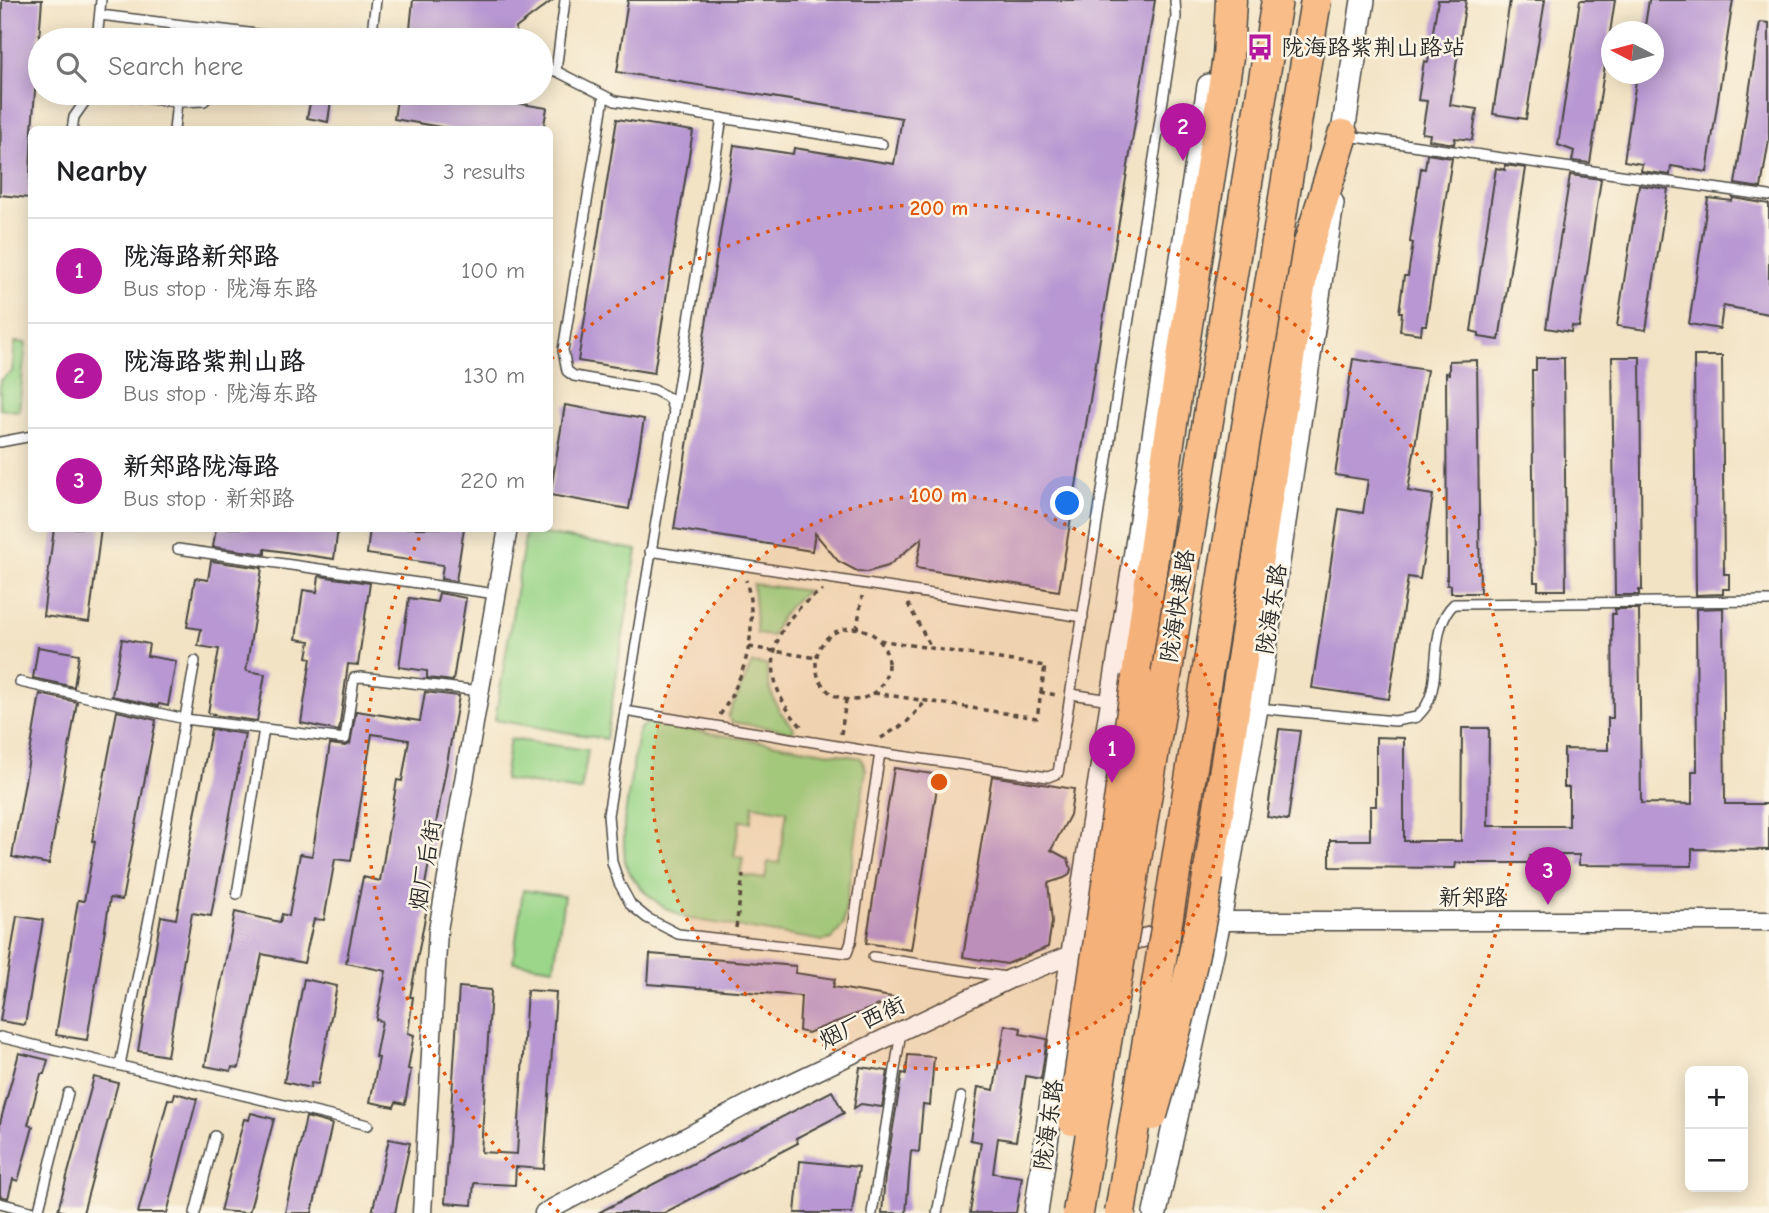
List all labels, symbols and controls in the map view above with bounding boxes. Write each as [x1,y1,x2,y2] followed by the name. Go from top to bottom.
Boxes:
[1601,21,1664,84] north arrow
[28,28,553,105] search box
[1245,32,1275,62] bus stop icon: 陇海路紫荆山路站
[1281,34,1465,61] place label: 陇海路紫荆山路站
[52,48,90,86] icon: search
[108,52,243,82] text: Search here
[1160,103,1206,161] pin: 2
[56,154,147,189] text: Nearby
[443,158,525,185] text: 3 results
[910,196,968,220] text: 200 m
[123,242,279,272] text: 陇海路新郑路
[74,257,84,284] text: 1
[461,257,525,284] text: 100 m
[123,275,318,302] text: Bus stop · 陇海东路
[123,347,305,377] text: 陇海路紫荆山路
[73,362,85,389] text: 2
[464,362,525,389] text: 130 m
[123,380,318,407] text: Bus stop · 陇海东路
[123,452,279,482] text: 新郑路陇海路
[73,467,85,494] text: 3
[460,467,525,494] text: 220 m
[911,483,967,507] text: 100 m
[123,485,295,512] text: Bus stop · 新郑路
[1050,486,1084,520] your location
[1155,547,1200,665] street label: 陇海快速路
[1251,562,1292,657] street label: 陇海东路
[1089,725,1135,783] pin: 1
[927,770,951,794] centre of rings
[404,817,447,913] street label: 烟厂后街
[1525,847,1571,905] pin: 3
[1439,884,1508,911] street label: 新郑路
[815,991,910,1054] street label: 烟厂西街
[1685,1066,1748,1192] map controls
[1685,1066,1748,1129] button: +
[1029,1078,1068,1173] street label: 陇海东路
[1685,1129,1748,1192] button: −

